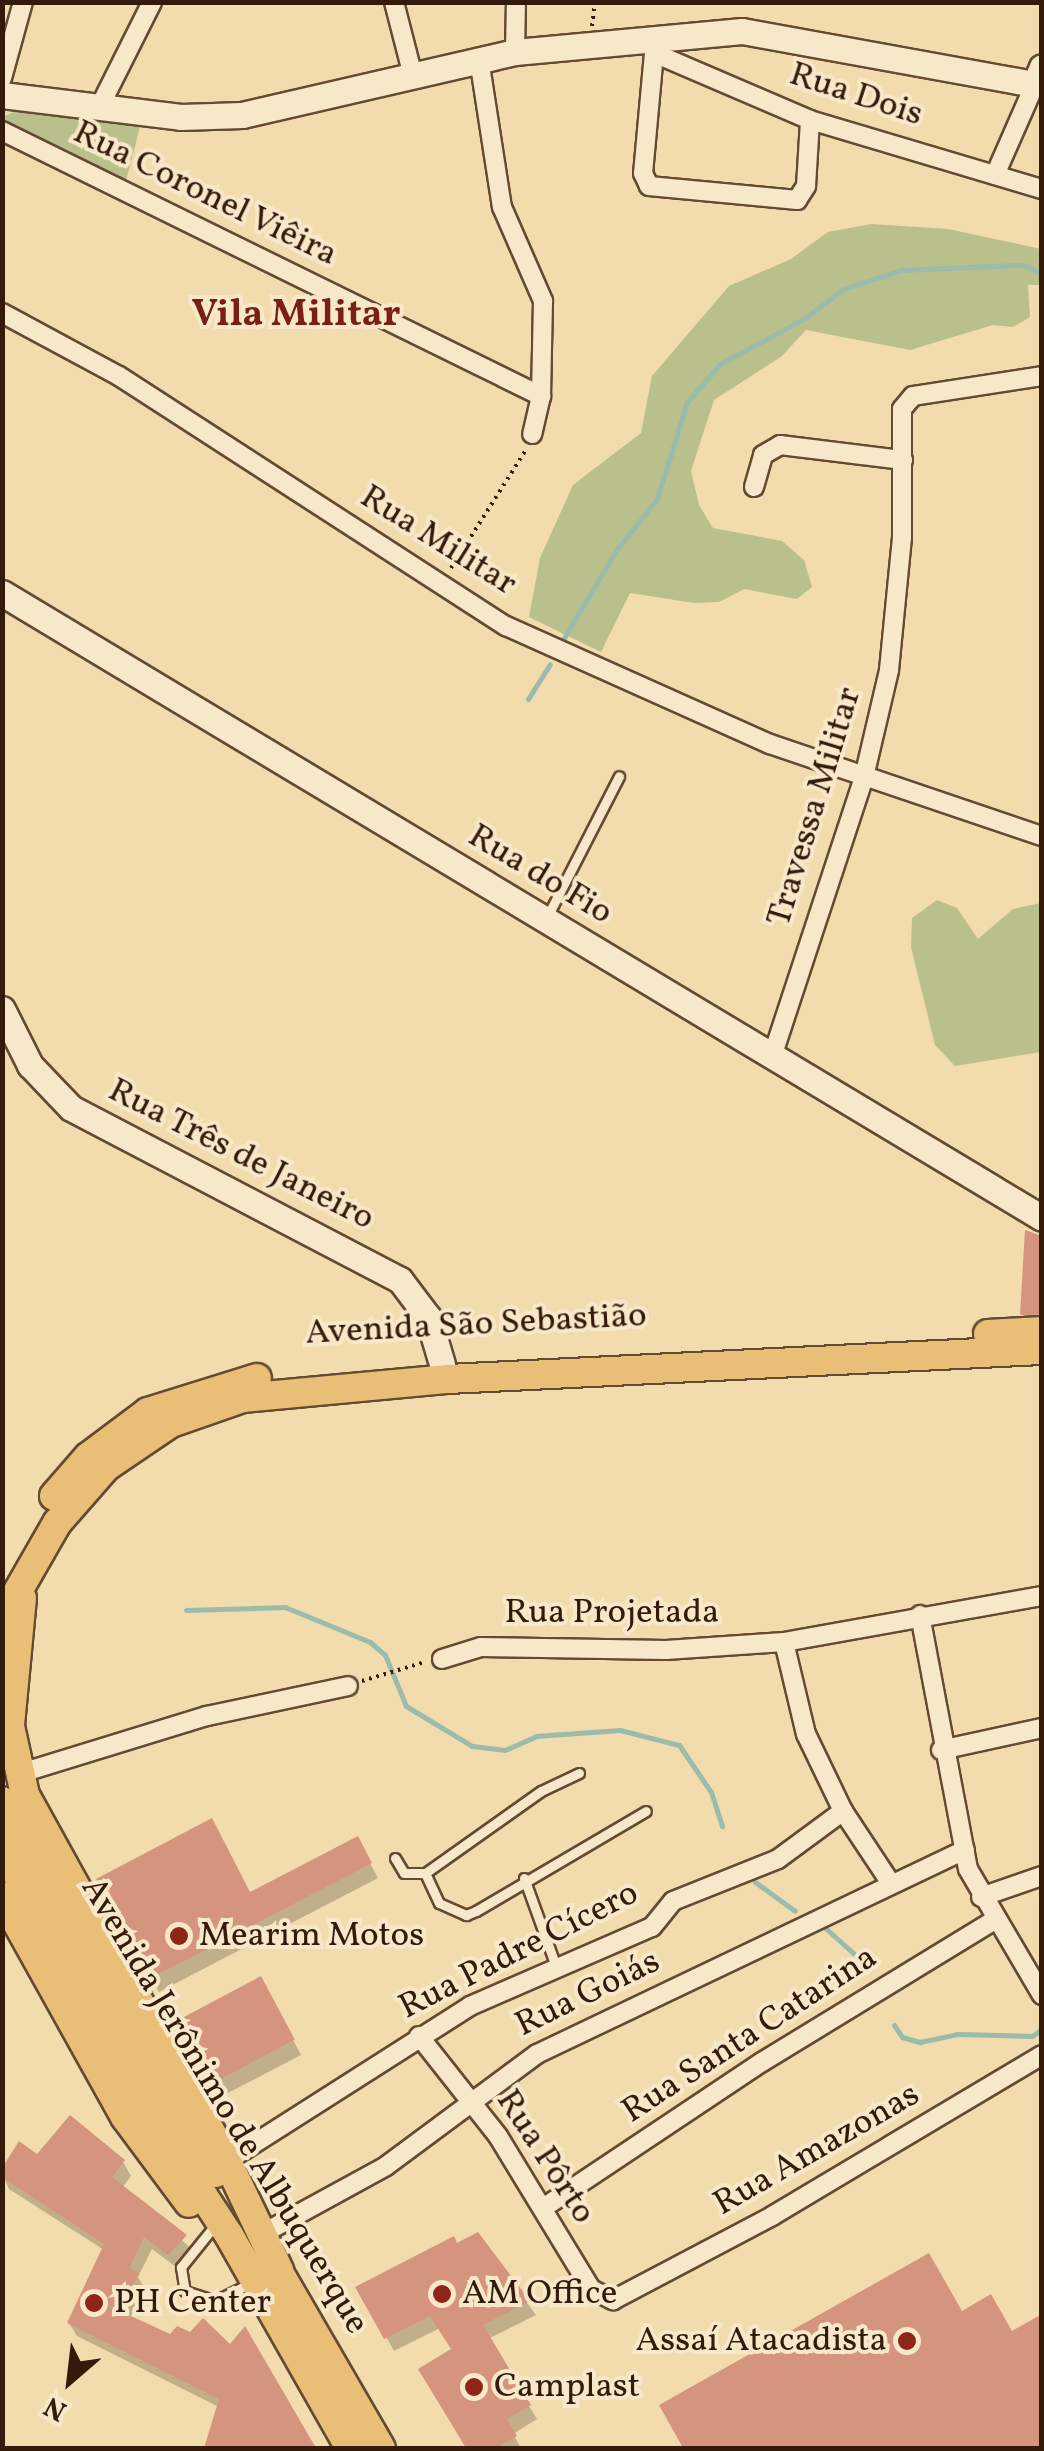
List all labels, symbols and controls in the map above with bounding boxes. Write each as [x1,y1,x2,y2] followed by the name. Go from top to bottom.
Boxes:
[784,54,928,136] street label: Rua Dois
[66,112,344,276] street label: Rua Coronel Viêira
[191,293,401,339] district label: Vila Militar
[352,476,524,606] street label: Rua Militar
[759,682,871,932] street label: Travessa Militar
[460,815,620,935] street label: Rua do Fio
[100,1070,382,1240] street label: Rua Três de Janeiro
[304,1295,648,1355] street label: Avenida São Sebastião
[504,1592,720,1634] street label: Rua Projetada
[71,1870,377,2342] street label: Avenida Jerônimo de Albuquerque
[392,1873,646,2029] street label: Rua Padre Cícero
[199,1915,424,1957] place label: Mearim Motos
[168,1925,190,1947] marker: Mearim Motos
[615,1937,885,2133] street label: Rua Santa Catarina
[509,1941,667,2047] street label: Rua Goiás
[707,2074,927,2226] street label: Rua Amazonas
[486,2082,604,2232] street label: Rua Pôrto
[462,2273,617,2315] place label: AM Office
[114,2282,271,2324] place label: PH Center
[431,2283,453,2305] marker: AM Office
[83,2292,105,2314] marker: PH Center
[636,2320,887,2362] place label: Assaí Atacadista
[896,2330,918,2352] marker: Assaí Atacadista
[20,2331,120,2431] north arrow
[494,2366,640,2408] place label: Camplast
[463,2376,485,2398] marker: Camplast
[38,2386,74,2430] text: N

